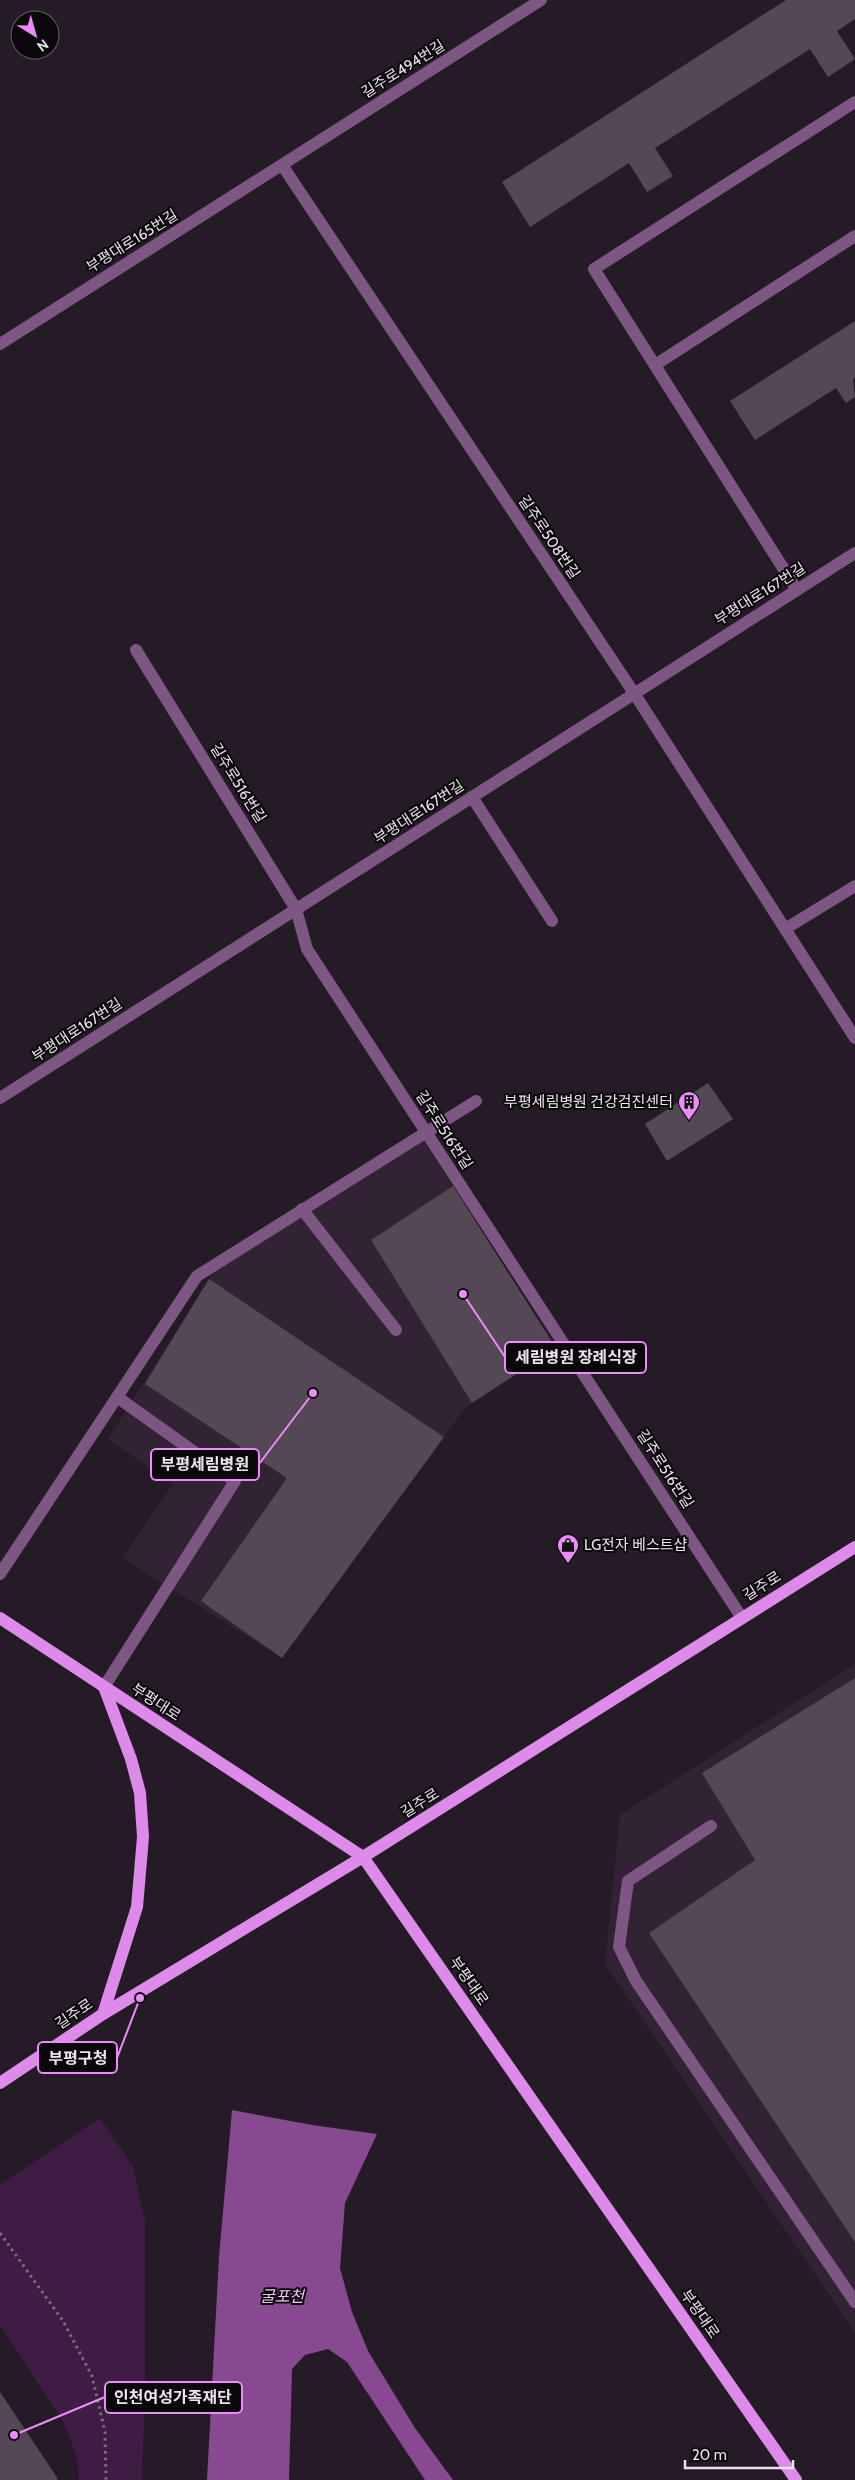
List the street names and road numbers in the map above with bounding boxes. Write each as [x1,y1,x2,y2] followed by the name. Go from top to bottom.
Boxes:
[358,36,448,102] street label: 길주로494번길
[83,206,181,276] street label: 부평대로165번길
[515,492,583,582] street label: 길주로508번길
[711,559,809,629] street label: 부평대로167번길
[206,740,270,826] street label: 길주로516번길
[371,776,467,848] street label: 부평대로167번길
[29,994,125,1066] street label: 부평대로167번길
[412,1087,476,1173] street label: 길주로516번길
[633,1426,697,1512] street label: 길주로516번길
[740,1567,784,1605] street label: 길주로
[128,1679,184,1725] street label: 부평대로
[398,1784,442,1822] street label: 길주로
[446,1953,492,2009] street label: 부평대로
[52,1995,96,2033] street label: 길주로
[677,2286,723,2342] street label: 부평대로

